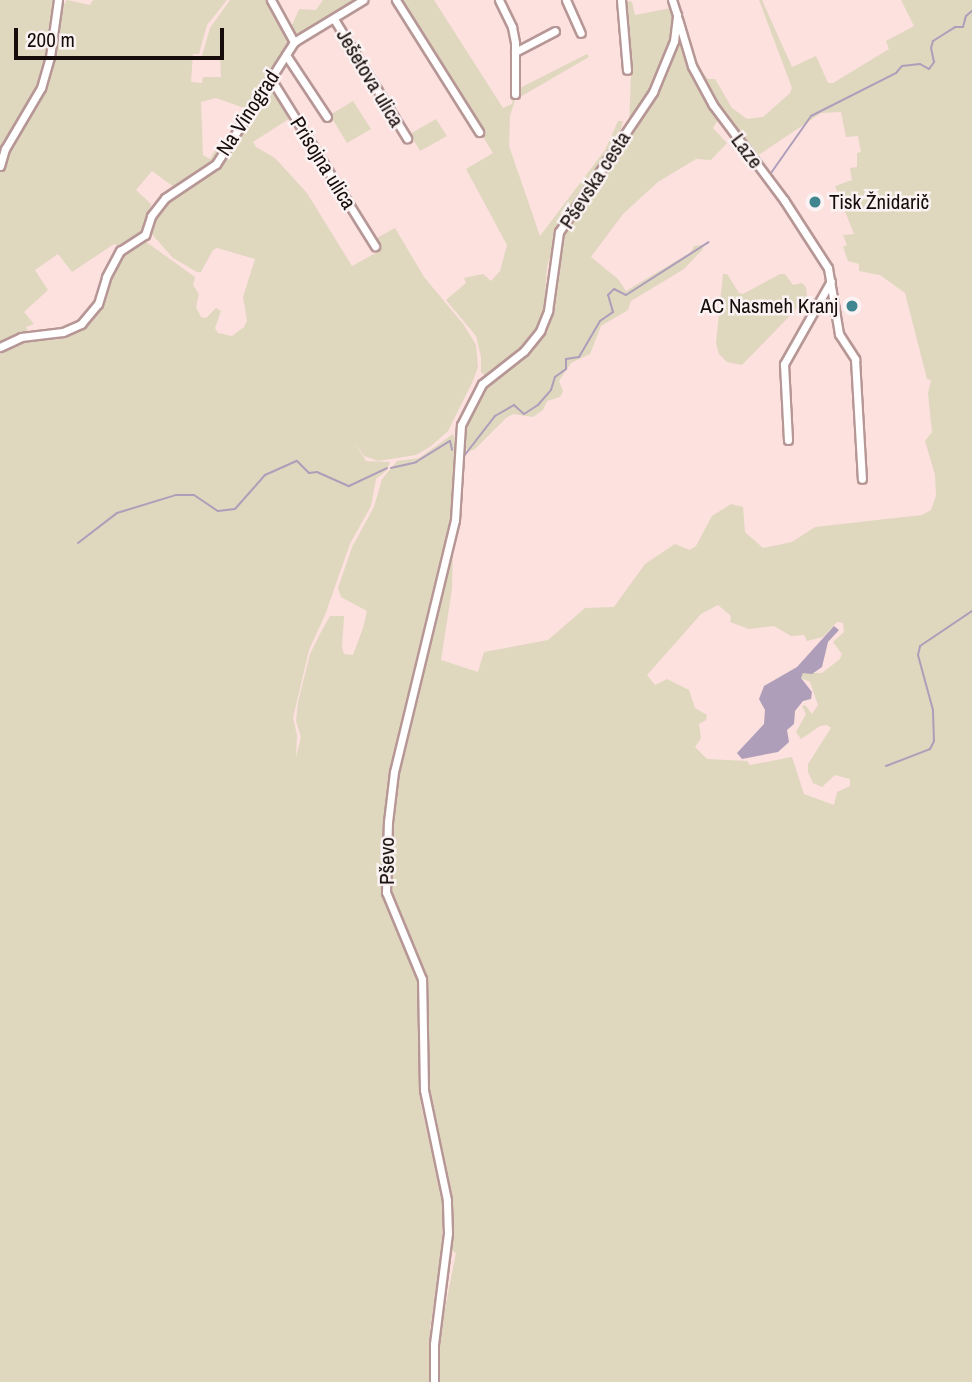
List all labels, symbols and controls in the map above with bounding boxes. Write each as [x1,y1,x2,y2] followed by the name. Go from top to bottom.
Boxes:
[18,14,228,58] scale bar
[331,24,409,132] street label: Ješetova ulica
[27,25,75,54] text: 200 m
[211,66,285,160] street label: Na Vinograd
[285,112,361,214] street label: Prisojna ulica
[554,127,636,233] street label: Pševska cesta
[726,129,768,173] street label: Laze
[829,189,929,215] place label: Tisk Žnidarič
[807,194,823,210] marker: Tisk Žnidarič
[700,293,838,319] place label: AC Nasmeh Kranj
[844,298,860,314] marker: AC Nasmeh Kranj
[374,837,400,885] street label: Pševo

